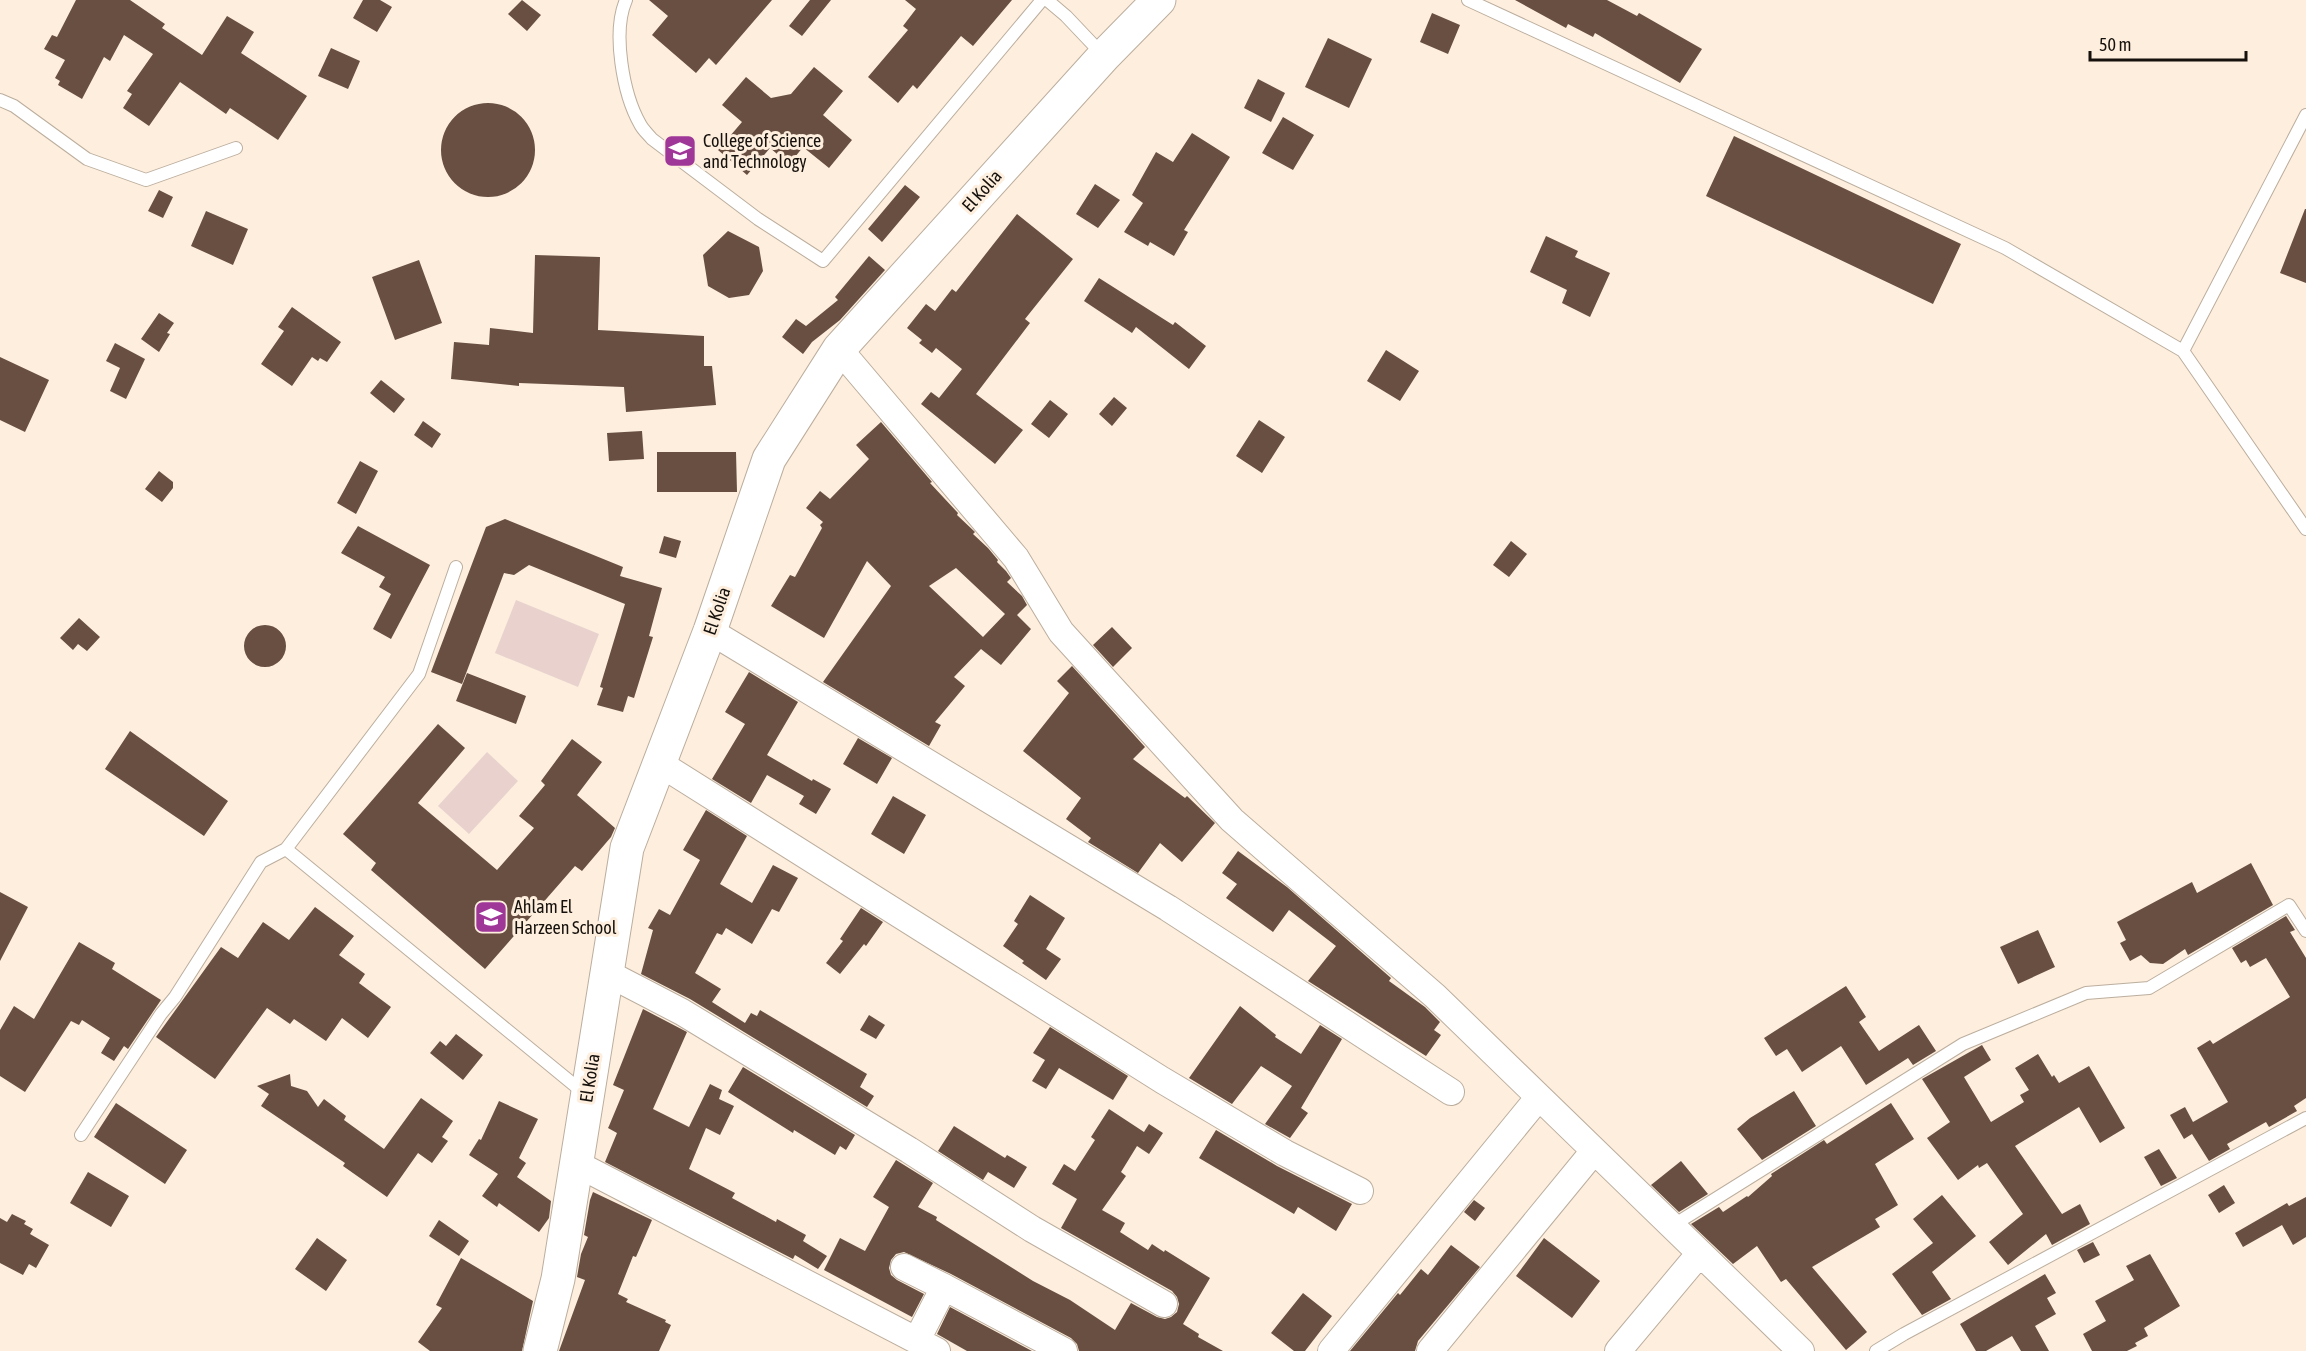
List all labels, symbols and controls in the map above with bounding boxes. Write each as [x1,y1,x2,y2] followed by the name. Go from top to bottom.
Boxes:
[2090,24,2246,62] scale bar
[2099,34,2131,55] text: 50 m
[703,130,821,172] place label: College of Science and Technology
[662,133,698,169] school or university icon: College of Science and Technology
[957,165,1006,216] street label: El Kolia
[699,584,734,637] street label: El Kolia
[514,896,617,938] place label: Ahlam El Harzeen School
[473,899,509,935] school or university icon: Ahlam El Harzeen School
[575,1052,604,1104] street label: El Kolia

